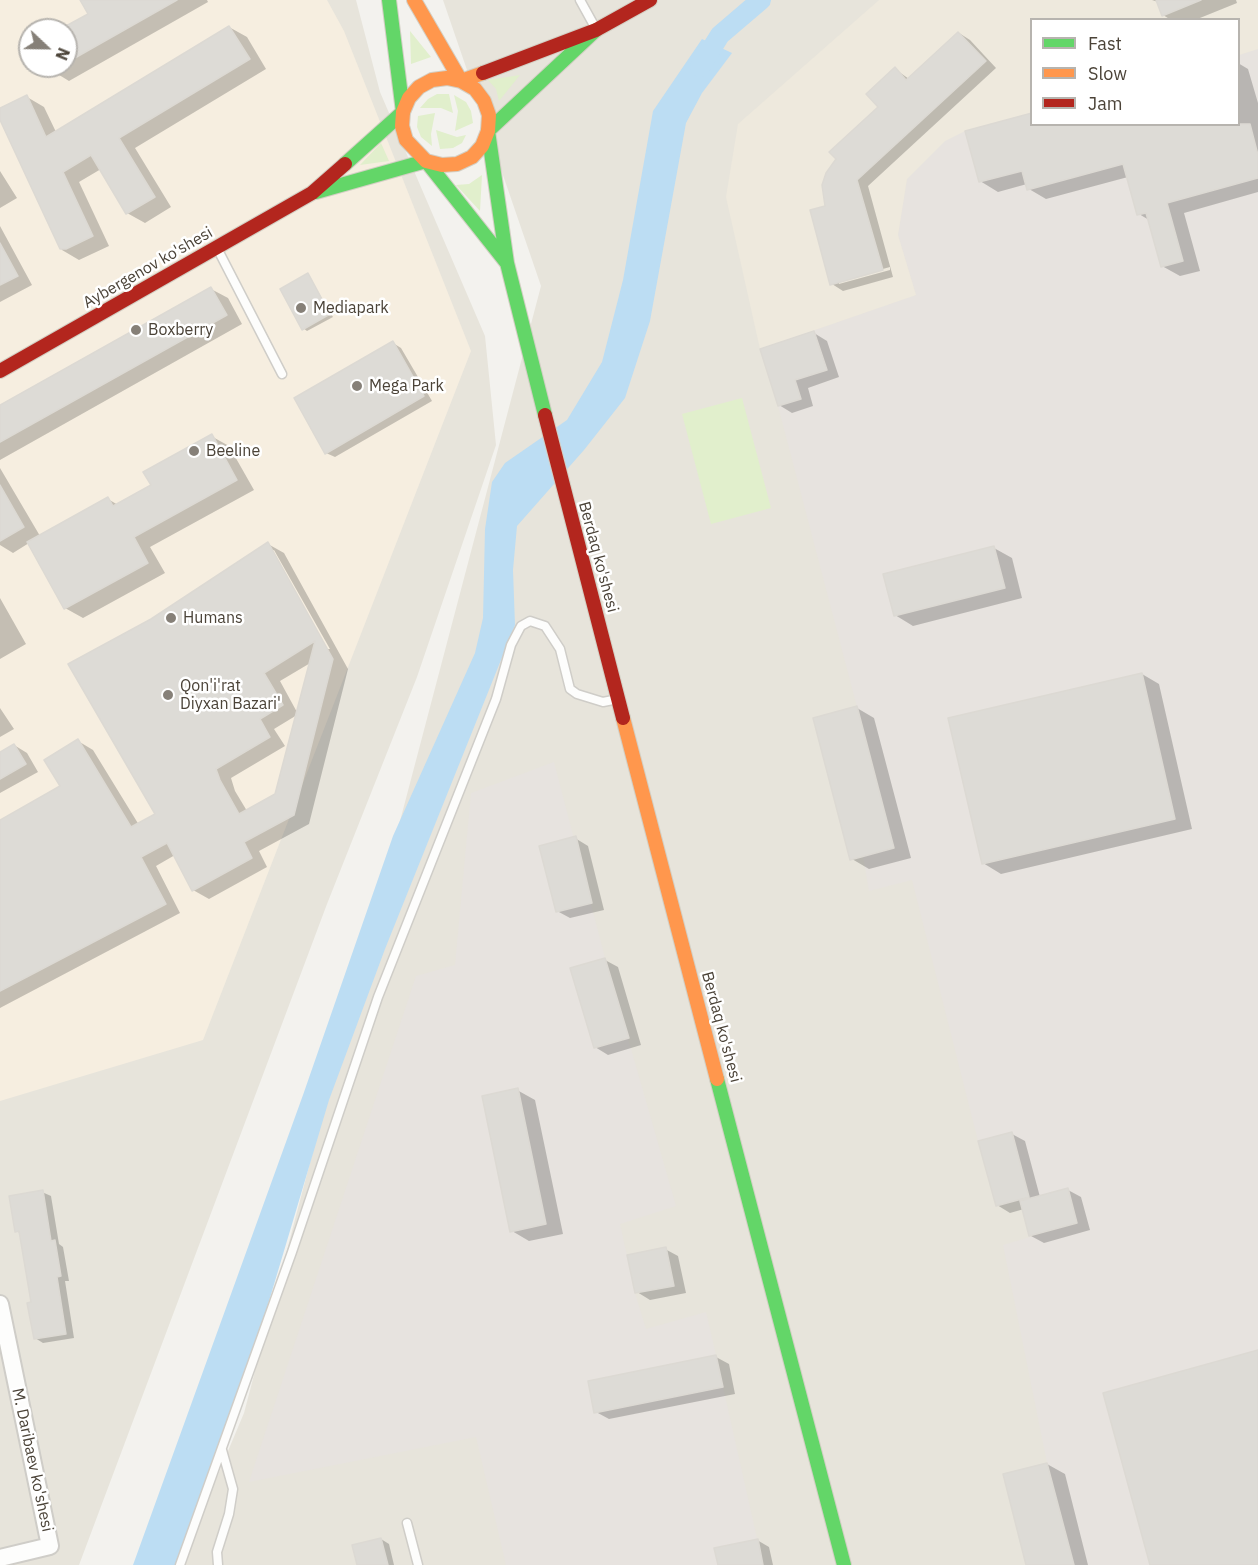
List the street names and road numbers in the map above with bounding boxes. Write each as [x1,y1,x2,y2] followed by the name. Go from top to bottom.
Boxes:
[80,223,216,313] street label: Aybergenov ko'shesi
[574,499,622,615] street label: Berdaq ko'shesi
[697,969,745,1085] street label: Berdaq ko'shesi
[7,1386,57,1534] street label: M. Daribaev ko'shesi

